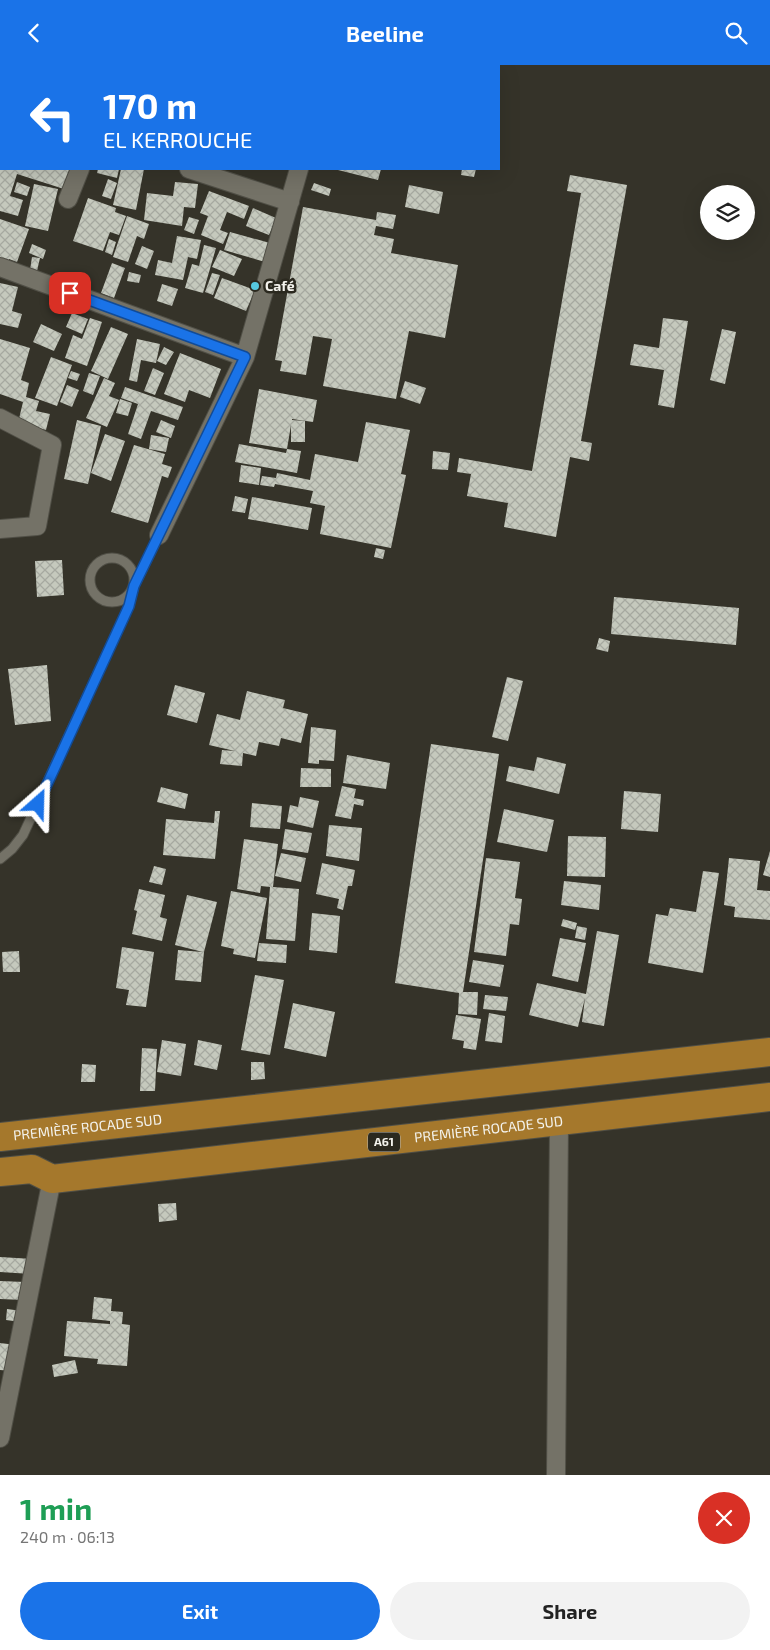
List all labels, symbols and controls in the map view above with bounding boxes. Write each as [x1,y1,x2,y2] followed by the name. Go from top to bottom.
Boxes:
[20,19,48,47] icon: back
[722,19,750,47] icon: search
[346,20,424,46] text: Beeline
[103,84,197,126] text: 170 m
[20,85,85,150] icon: left
[103,126,252,152] text: EL KERROUCHE
[700,185,755,240] map controls
[700,185,755,240] button: layers
[49,272,91,314] pin
[265,277,295,294] place label: Café
[56,279,84,307] icon: arrive
[249,280,261,292] marker: Café
[11,777,63,829] position arrow
[12,1110,163,1144] street label: PREMIÈRE ROCADE SUD
[413,1112,564,1146] street label: PREMIÈRE ROCADE SUD
[368,1133,400,1151] road number: A61
[20,1490,92,1526] text: 1 min
[698,1492,750,1544] button: close
[20,1527,115,1546] text: 240 m · 06:13
[20,1582,380,1640] button: Exit
[390,1582,750,1640] button: Share

